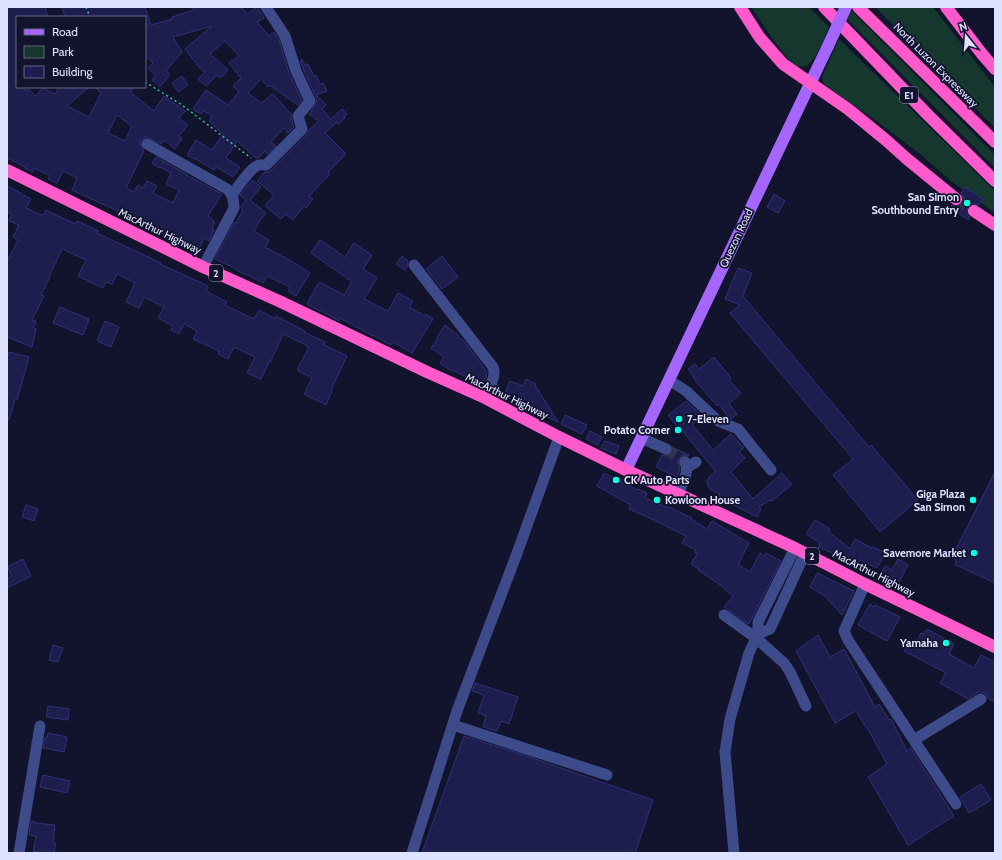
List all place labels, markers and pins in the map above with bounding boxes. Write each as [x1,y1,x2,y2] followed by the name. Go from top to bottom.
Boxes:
[871,190,959,217] place label: San Simon Southbound Entry
[962,198,972,208] marker: San Simon Southbound Entry
[687,412,729,426] place label: 7-Eleven
[674,414,684,424] marker: 7-Eleven
[604,423,670,437] place label: Potato Corner
[673,425,683,435] marker: Potato Corner
[624,473,690,487] place label: CK Auto Parts
[611,475,621,485] marker: CK Auto Parts
[914,487,966,514] place label: Giga Plaza San Simon
[665,493,740,507] place label: Kowloon House
[652,495,662,505] marker: Kowloon House
[968,495,978,505] marker: Giga Plaza San Simon
[883,546,966,560] place label: Savemore Market
[969,548,979,558] marker: Savemore Market
[899,636,939,650] place label: Yamaha
[941,638,951,648] marker: Yamaha

